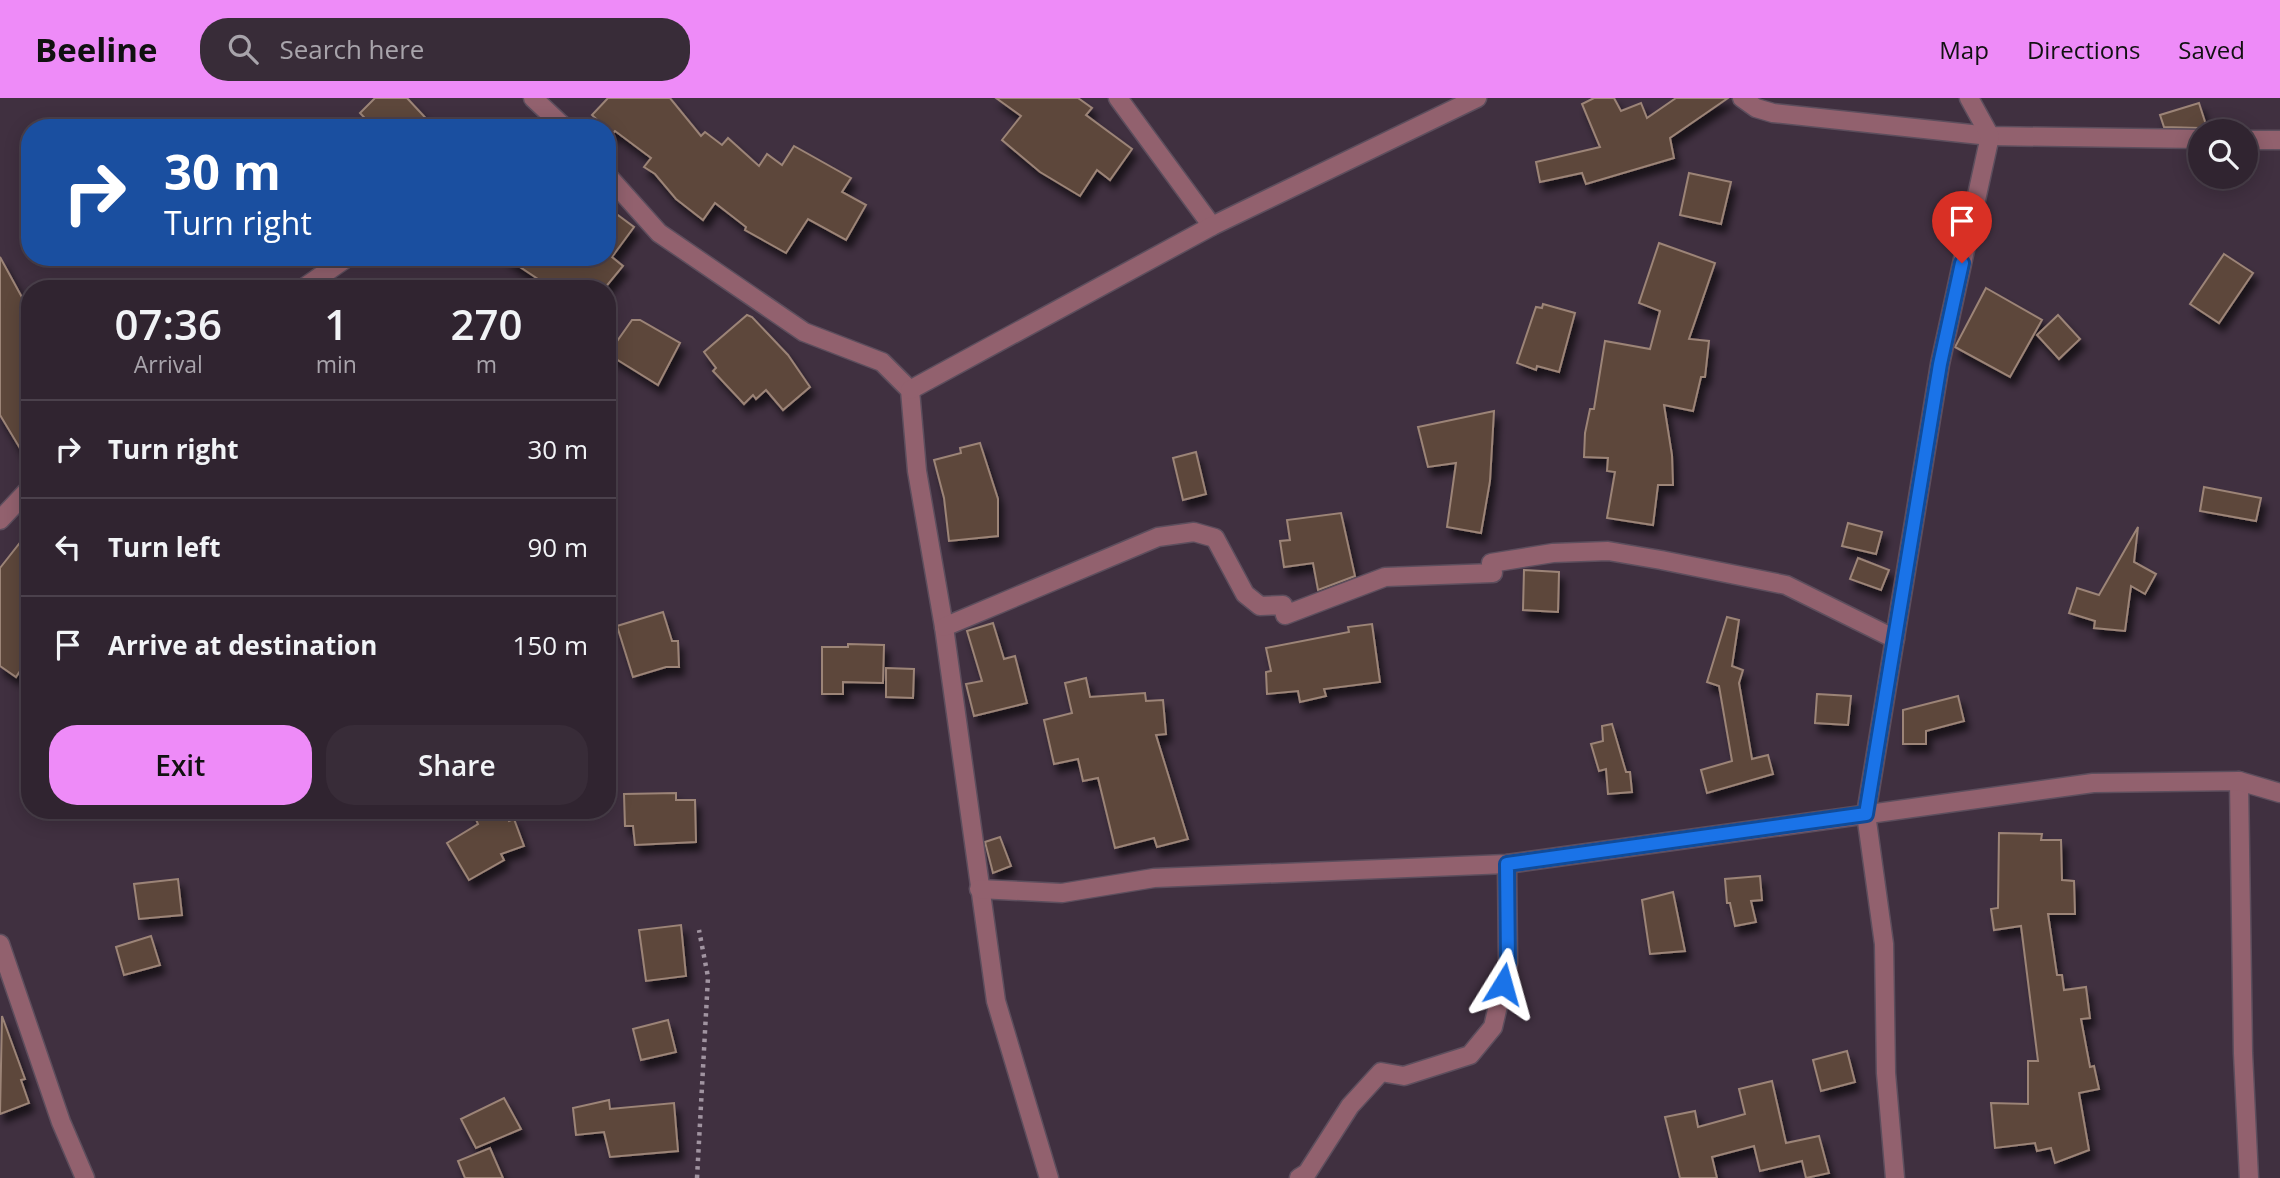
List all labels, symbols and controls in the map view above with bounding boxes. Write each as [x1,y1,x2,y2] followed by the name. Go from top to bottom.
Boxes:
[200,18,690,81] search box
[35,27,158,72] text: Beeline
[224,30,262,68] icon: search
[280,31,424,67] text: Search here
[1939,33,1989,66] text: Map
[2027,33,2140,66] text: Directions
[2178,33,2245,66] text: Saved
[2188,119,2258,189] map controls
[2188,119,2258,189] button: search
[164,138,281,204] text: 30 m
[49,147,140,238] icon: right
[1932,191,1992,263] pin
[164,201,312,244] text: Turn right
[1943,202,1981,240] icon: arrive
[115,295,222,352] text: 07:36
[324,295,348,352] text: 1
[450,295,522,352] text: 270
[134,348,203,380] text: Arrival
[316,348,357,380] text: min
[476,348,497,380] text: m
[49,430,87,468] icon: right
[108,431,239,467] text: Turn right
[527,431,588,467] text: 30 m
[49,528,87,566] icon: left
[108,529,220,565] text: Turn left
[527,529,588,565] text: 90 m
[49,626,87,664] icon: arrive
[108,627,377,663] text: Arrive at destination
[513,627,588,663] text: 150 m
[49,725,312,805] button: Exit
[326,725,588,805] button: Share
[1466,947,1540,1021] position arrow

